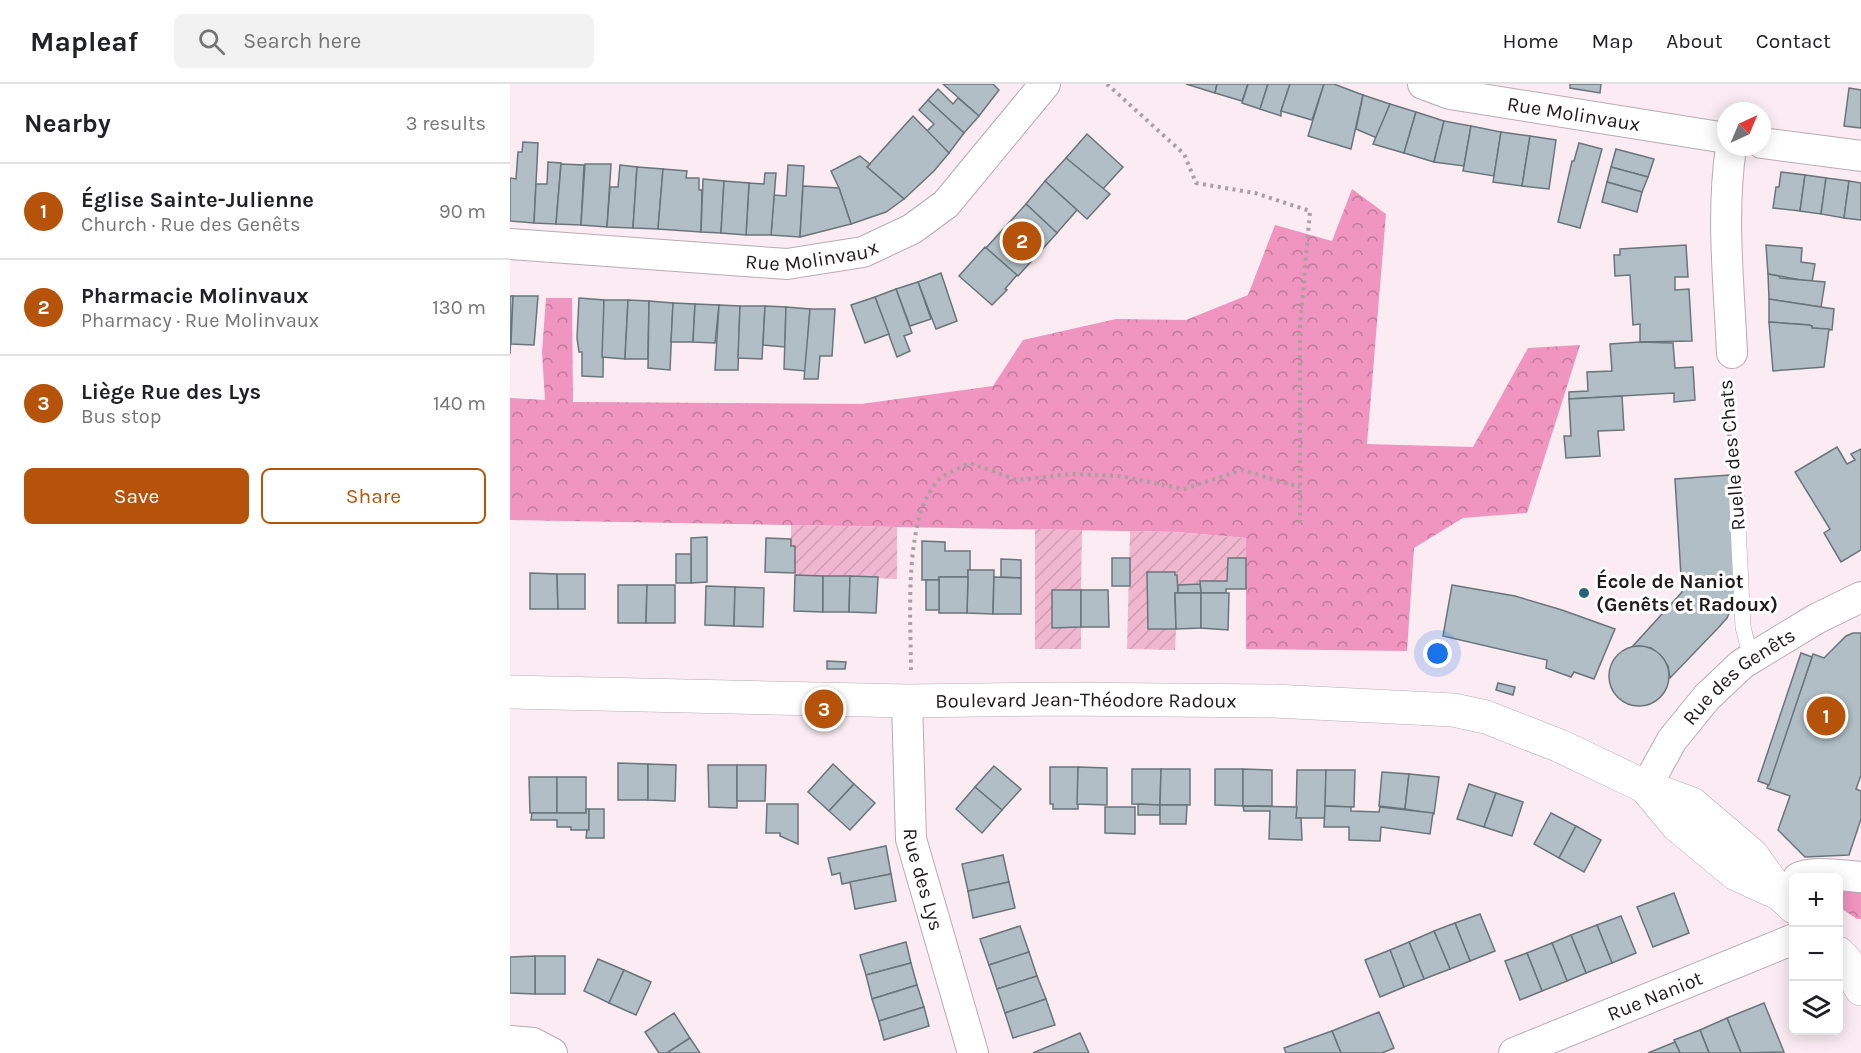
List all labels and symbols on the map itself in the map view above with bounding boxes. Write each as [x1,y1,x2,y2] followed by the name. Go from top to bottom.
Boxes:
[1505,92,1642,136] street label: Rue Molinvaux
[1717,102,1771,156] north arrow
[1002,218,1042,264] pin: 2
[744,235,882,276] street label: Rue Molinvaux
[1714,378,1750,532] street label: Ruelle des Chats
[1596,568,1778,616] place label: École de Naniot (Genêts et Radoux)
[1577,586,1591,600] marker: École de Naniot (Genêts et Radoux)
[1678,623,1799,729] street label: Rue des Genêts
[1423,639,1452,668] your location
[804,686,844,732] pin: 3
[935,687,1237,712] street label: Boulevard Jean-Théodore Radoux
[1806,694,1846,738] pin: 1
[899,828,948,933] street label: Rue des Lys
[1604,966,1706,1025] street label: Rue Naniot

